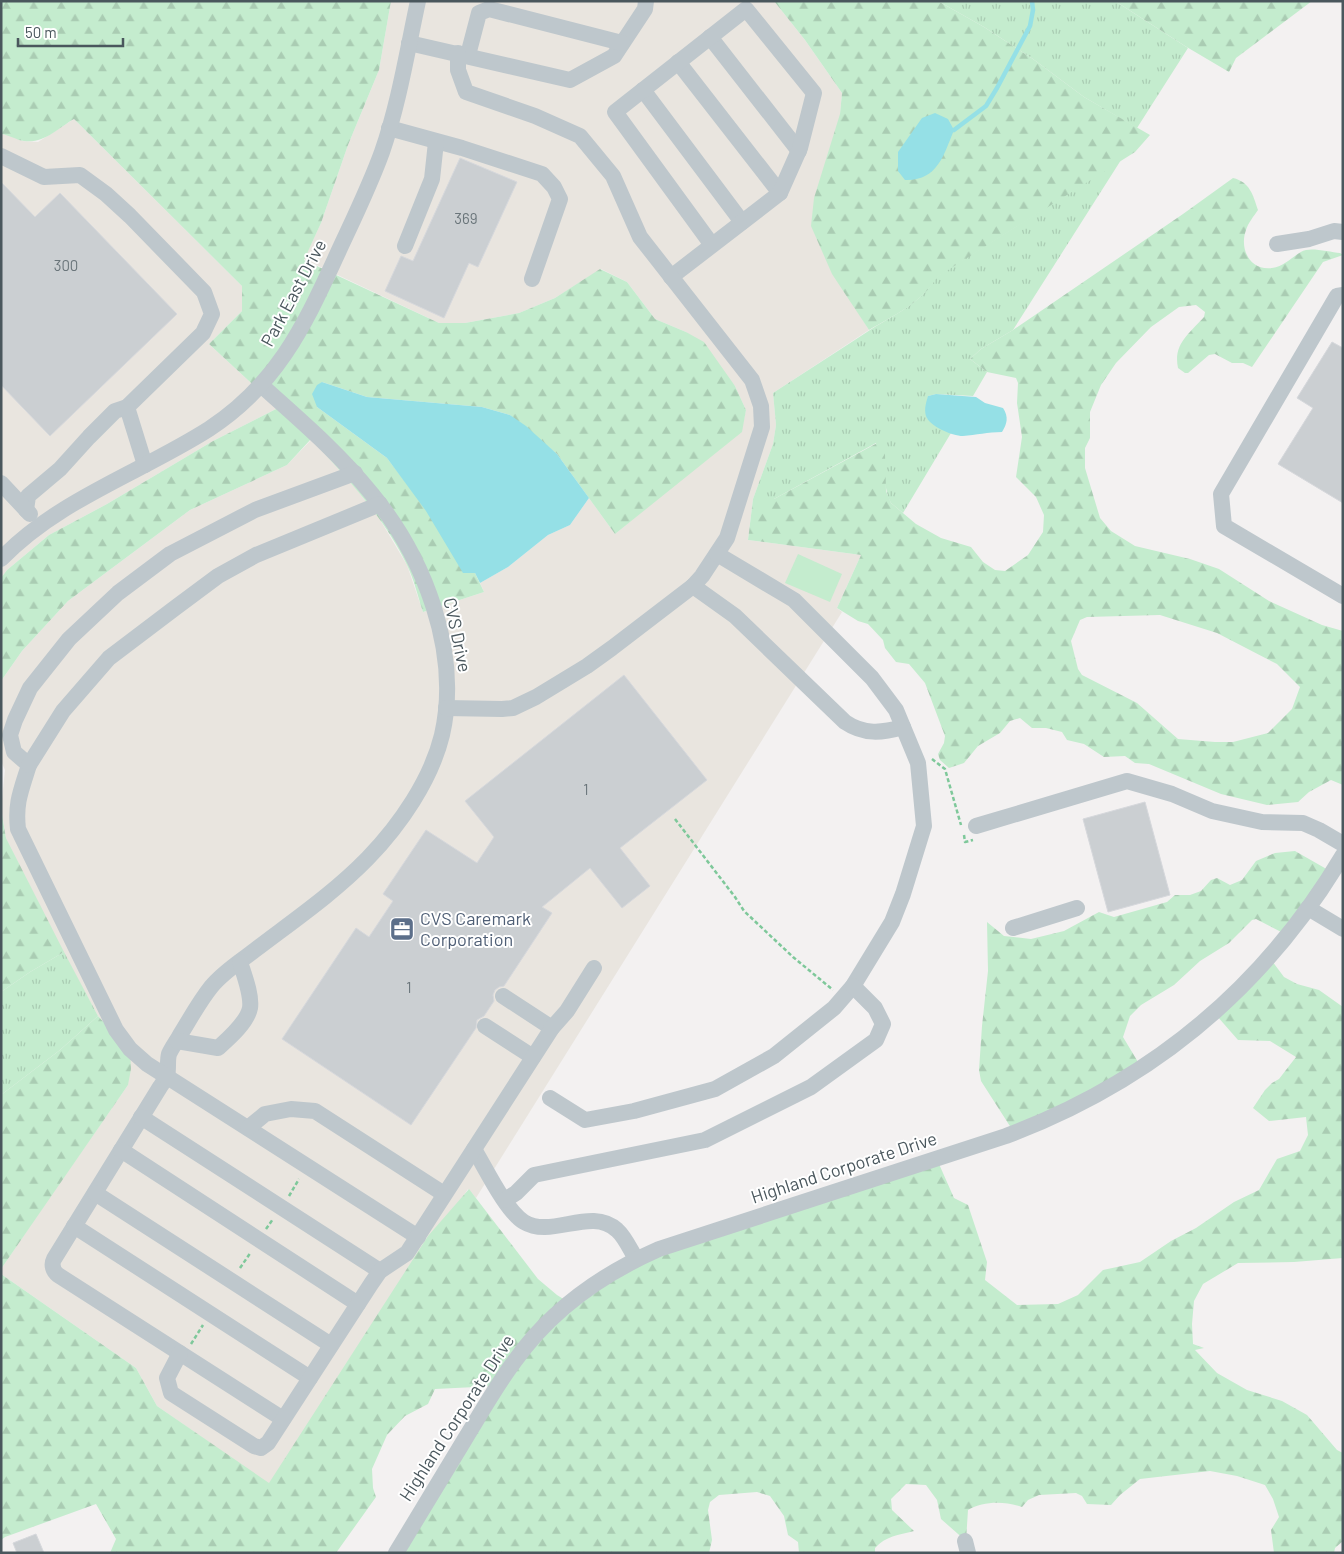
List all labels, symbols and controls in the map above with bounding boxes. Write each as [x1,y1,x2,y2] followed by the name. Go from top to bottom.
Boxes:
[18,15,122,47] scale bar
[25,23,57,41] text: 50 m
[454,209,478,227] house number: 369
[256,235,331,350] street label: Park East Drive
[54,256,78,274] house number: 300
[439,596,477,674] street label: CVS Drive
[583,780,589,798] house number: 1
[420,907,531,950] place label: CVS Caremark Corporation
[389,916,415,942] office icon: CVS Caremark Corporation
[406,978,412,996] house number: 1
[748,1127,939,1208] street label: Highland Corporate Drive
[394,1330,518,1505] street label: Highland Corporate Drive

